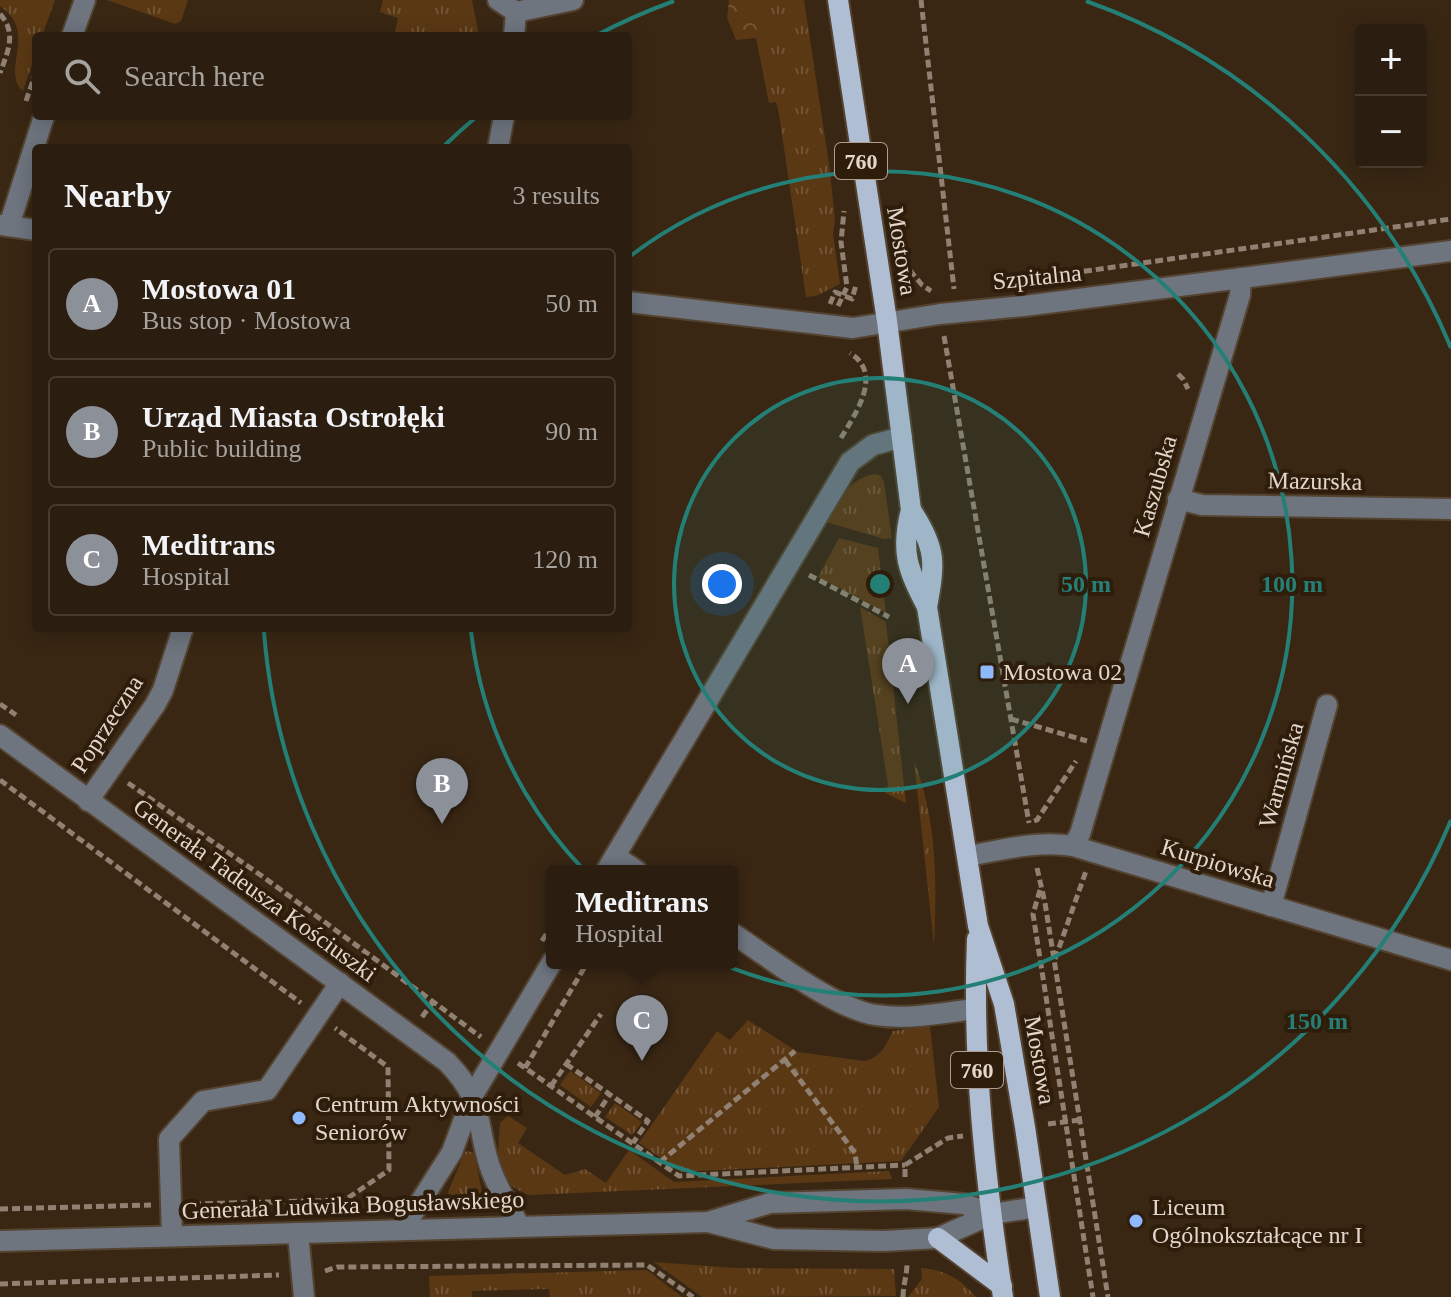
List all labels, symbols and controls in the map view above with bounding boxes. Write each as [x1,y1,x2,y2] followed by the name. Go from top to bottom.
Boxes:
[1355,24,1427,168] map controls
[1355,24,1427,96] button: +
[32,32,632,120] search box
[60,54,104,98] icon: search
[124,59,265,92] text: Search here
[1355,96,1427,168] button: −
[835,143,887,179] road number: 760
[64,177,172,214] text: Nearby
[513,181,600,210] text: 3 results
[882,205,922,297] street label: Mostowa
[991,259,1083,295] street label: Szpitalna
[142,272,296,305] text: Mostowa 01
[83,289,101,318] text: A
[545,289,598,318] text: 50 m
[142,306,351,335] text: Bus stop · Mostowa
[142,400,445,433] text: Urząd Miasta Ostrołęki
[83,417,101,446] text: B
[545,417,598,446] text: 90 m
[1128,432,1182,540] street label: Kaszubska
[142,434,302,463] text: Public building
[1267,467,1363,495] street label: Mazurska
[142,528,275,561] text: Meditrans
[83,545,101,574] text: C
[532,545,598,574] text: 120 m
[142,562,230,591] text: Hospital
[702,564,742,604] your location
[866,570,894,598] centre of rings
[1061,571,1111,597] text: 50 m
[1261,571,1323,597] text: 100 m
[882,638,934,704] pin: A
[1003,659,1122,685] place label: Mostowa 02
[978,663,996,681] marker: Mostowa 02
[66,670,148,777] street label: Poprzeczna
[1254,719,1309,831] street label: Warmińska
[416,758,468,824] pin: B
[129,793,382,987] street label: Generała Tadeusza Kościuszki
[1158,833,1278,893] street label: Kurpiowska
[546,865,738,969] popup
[575,885,709,918] text: Meditrans
[575,919,663,948] text: Hospital
[616,995,668,1061] pin: C
[1286,1008,1348,1034] text: 150 m
[1019,1014,1061,1107] street label: Mostowa
[951,1052,1003,1088] road number: 760
[315,1091,520,1145] place label: Centrum Aktywności Seniorów
[290,1109,308,1127] marker: Centrum Aktywności Seniorów
[181,1186,525,1224] street label: Generała Ludwika Bogusławskiego
[1152,1194,1363,1248] place label: Liceum Ogólnokształcące nr I
[1127,1212,1145,1230] marker: Liceum Ogólnokształcące nr I

